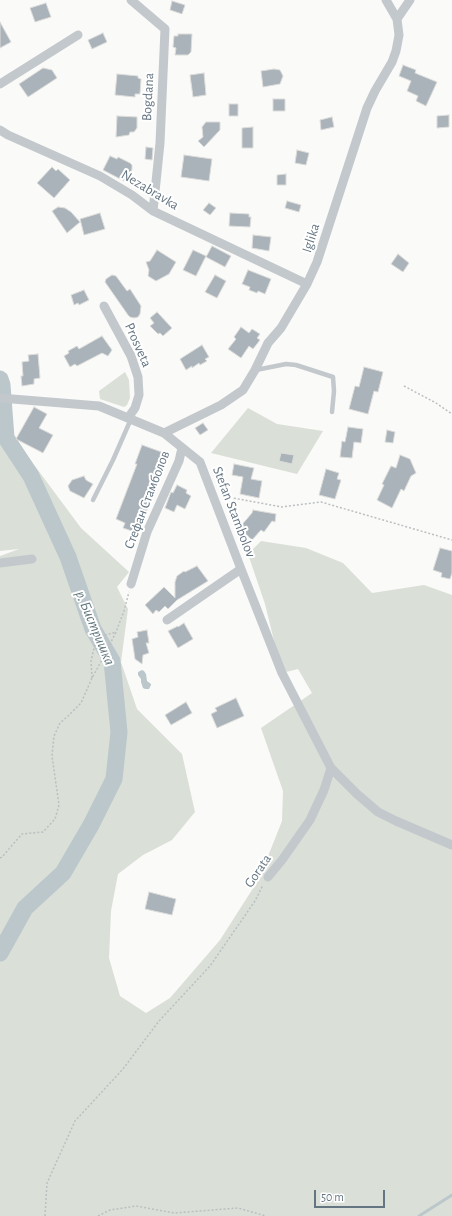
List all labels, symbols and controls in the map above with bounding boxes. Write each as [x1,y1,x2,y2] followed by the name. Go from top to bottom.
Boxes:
[138,72,158,122] street label: Bogdana
[118,166,182,214] street label: Nezabravka
[298,221,324,255] street label: Iglika
[121,320,155,370] street label: Prosveta
[121,448,173,552] street label: Стефан Стамболов
[209,464,259,560] street label: Stefan Stambolov
[71,588,119,668] water label: р. Бистришка
[241,851,275,891] street label: Gorata
[316,1182,387,1208] scale bar
[321,1191,344,1203] text: 50 m

